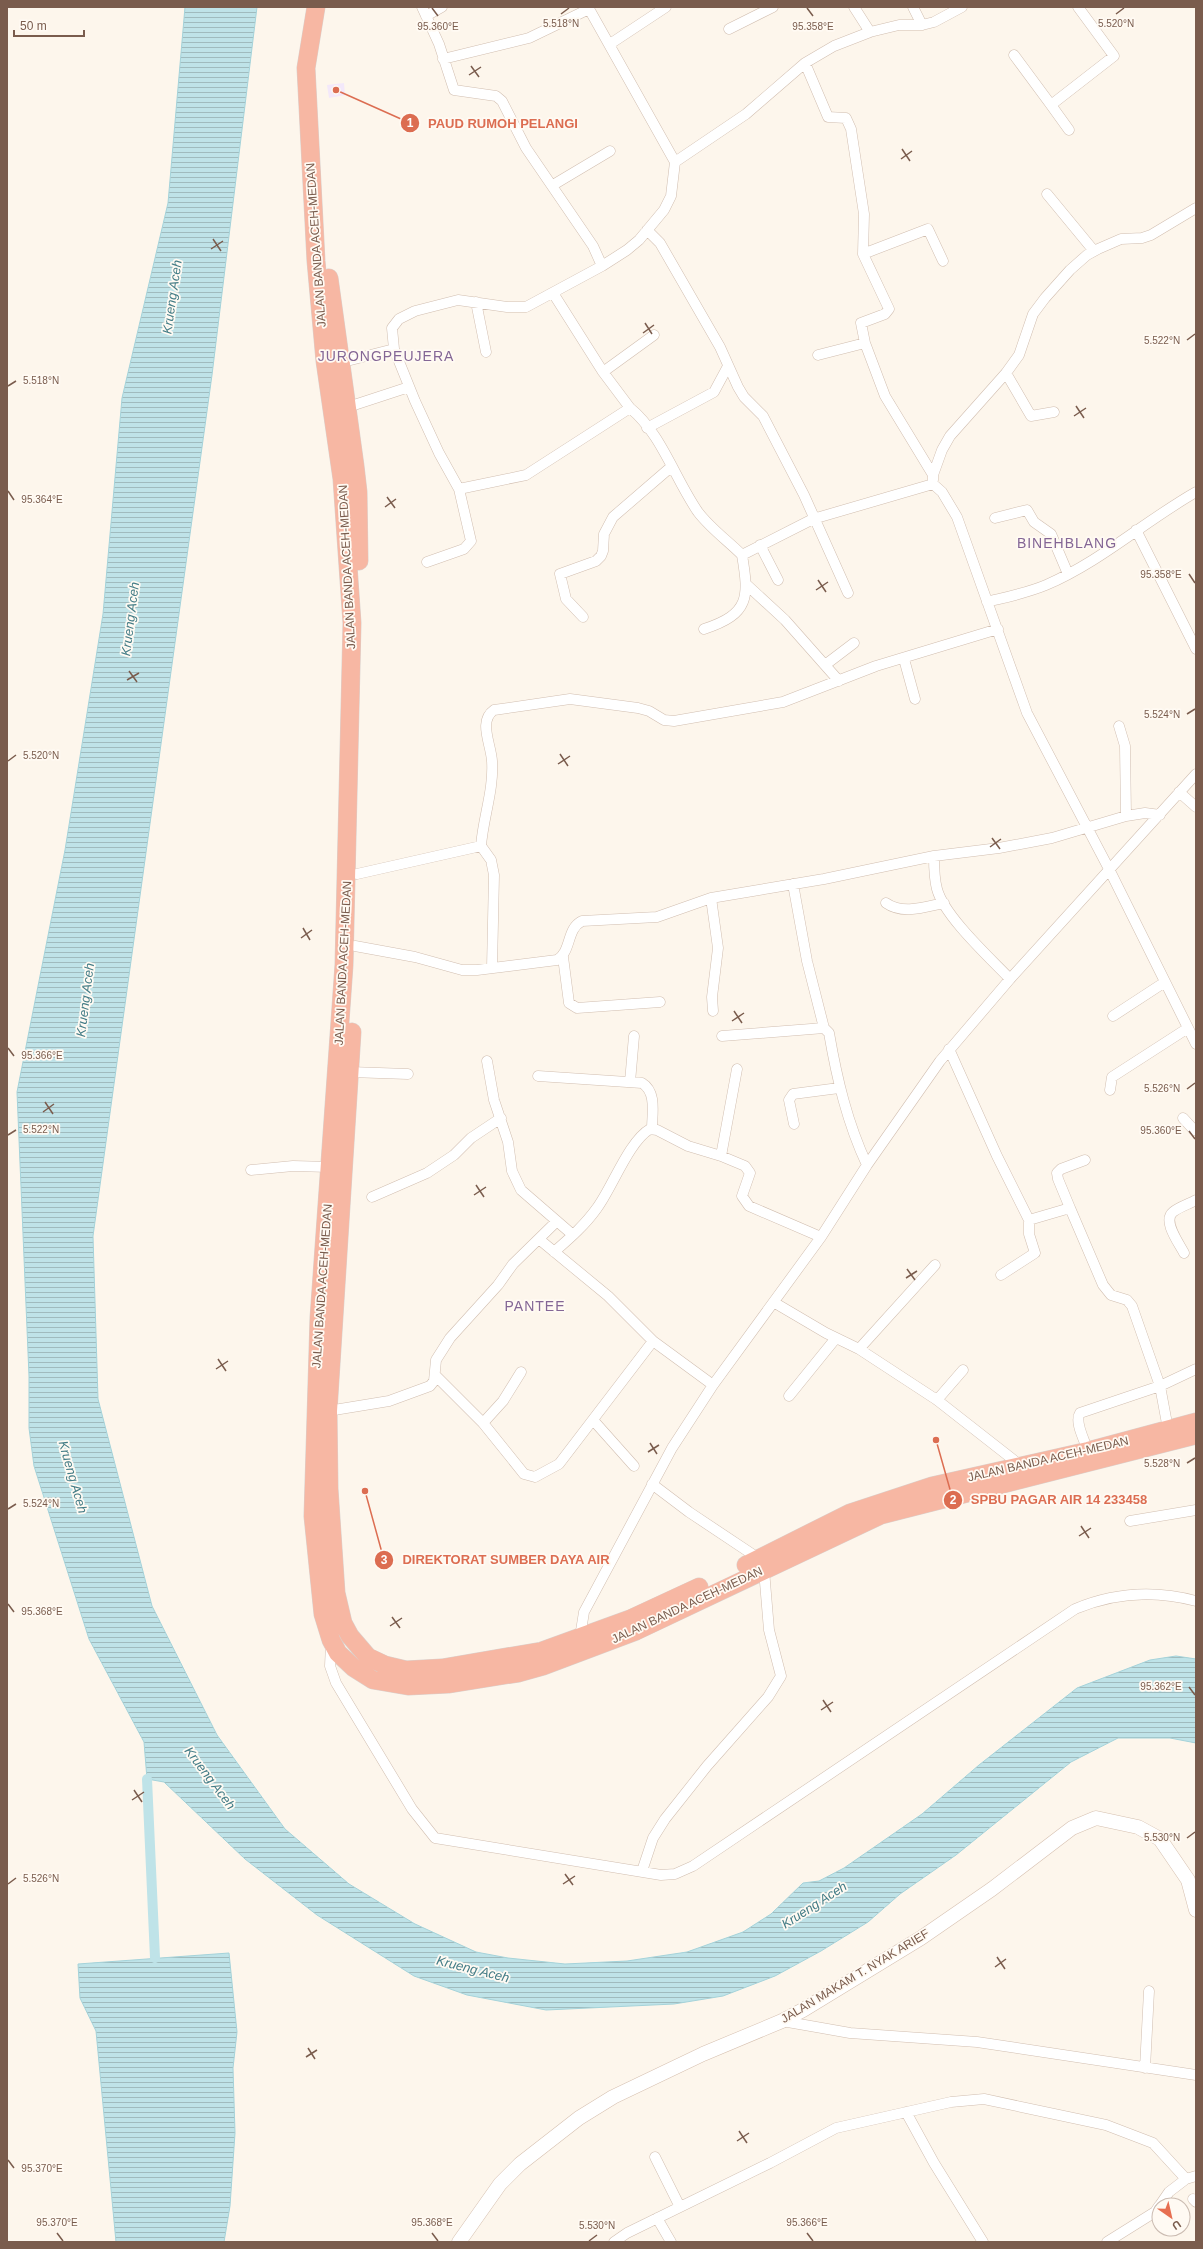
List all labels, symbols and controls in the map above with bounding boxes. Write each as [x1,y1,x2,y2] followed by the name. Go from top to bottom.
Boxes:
[14,12,84,38] scale bar
[543,18,579,29] text: 5.518°N
[1098,18,1134,29] text: 5.520°N
[20,19,47,33] text: 50 m
[417,21,459,32] text: 95.360°E
[792,21,834,32] text: 95.358°E
[400,111,586,136] callout: PAUD RUMOH PELANGI
[407,116,414,130] text: 1
[428,116,578,131] text: PAUD RUMOH PELANGI
[303,162,329,328] street label: JALAN BANDA ACEH-MEDAN
[159,259,185,335] water label: Krueng Aceh
[1144,335,1180,346] text: 5.522°N
[318,348,454,364] district label: JURONGPEUJERA
[23,375,59,386] text: 5.518°N
[336,484,358,650] street label: JALAN BANDA ACEH-MEDAN
[21,494,63,505] text: 95.364°E
[1017,535,1117,551] district label: BINEHBLANG
[1140,569,1182,580] text: 95.358°E
[118,581,142,657] water label: Krueng Aceh
[1144,709,1180,720] text: 5.524°N
[23,750,59,761] text: 5.520°N
[332,880,354,1046] street label: JALAN BANDA ACEH-MEDAN
[73,962,97,1038] water label: Krueng Aceh
[21,1050,63,1061] text: 95.366°E
[1144,1083,1180,1094] text: 5.526°N
[23,1124,59,1135] text: 5.522°N
[1140,1125,1182,1136] text: 95.360°E
[309,1203,335,1369] street label: JALAN BANDA ACEH-MEDAN
[505,1298,565,1314] district label: PANTEE
[966,1434,1130,1484] street label: JALAN BANDA ACEH-MEDAN
[55,1439,91,1515] water label: Krueng Aceh
[1144,1458,1180,1469] text: 5.528°N
[943,1487,1156,1512] callout: SPBU PAGAR AIR 14 233458
[971,1492,1147,1507] text: SPBU PAGAR AIR 14 233458
[950,1493,957,1507] text: 2
[23,1498,59,1509] text: 5.524°N
[374,1547,618,1572] callout: DIREKTORAT SUMBER DAYA AIR
[402,1552,610,1567] text: DIREKTORAT SUMBER DAYA AIR
[381,1553,388,1567] text: 3
[609,1564,765,1646] street label: JALAN BANDA ACEH-MEDAN
[21,1606,63,1617] text: 95.368°E
[1140,1681,1182,1692] text: 95.362°E
[182,1744,238,1812] water label: Krueng Aceh
[1144,1832,1180,1843] text: 5.530°N
[23,1873,59,1884] text: 5.526°N
[779,1878,849,1932] water label: Krueng Aceh
[778,1926,932,2026] street label: JALAN MAKAM T. NYAK ARIEF
[435,1953,511,1985] water label: Krueng Aceh
[21,2163,63,2174] text: 95.370°E
[1151,2197,1191,2237] north arrow
[36,2217,78,2228] text: 95.370°E
[411,2217,453,2228] text: 95.368°E
[786,2217,828,2228] text: 95.366°E
[1170,2218,1183,2233] text: U
[579,2220,615,2231] text: 5.530°N

